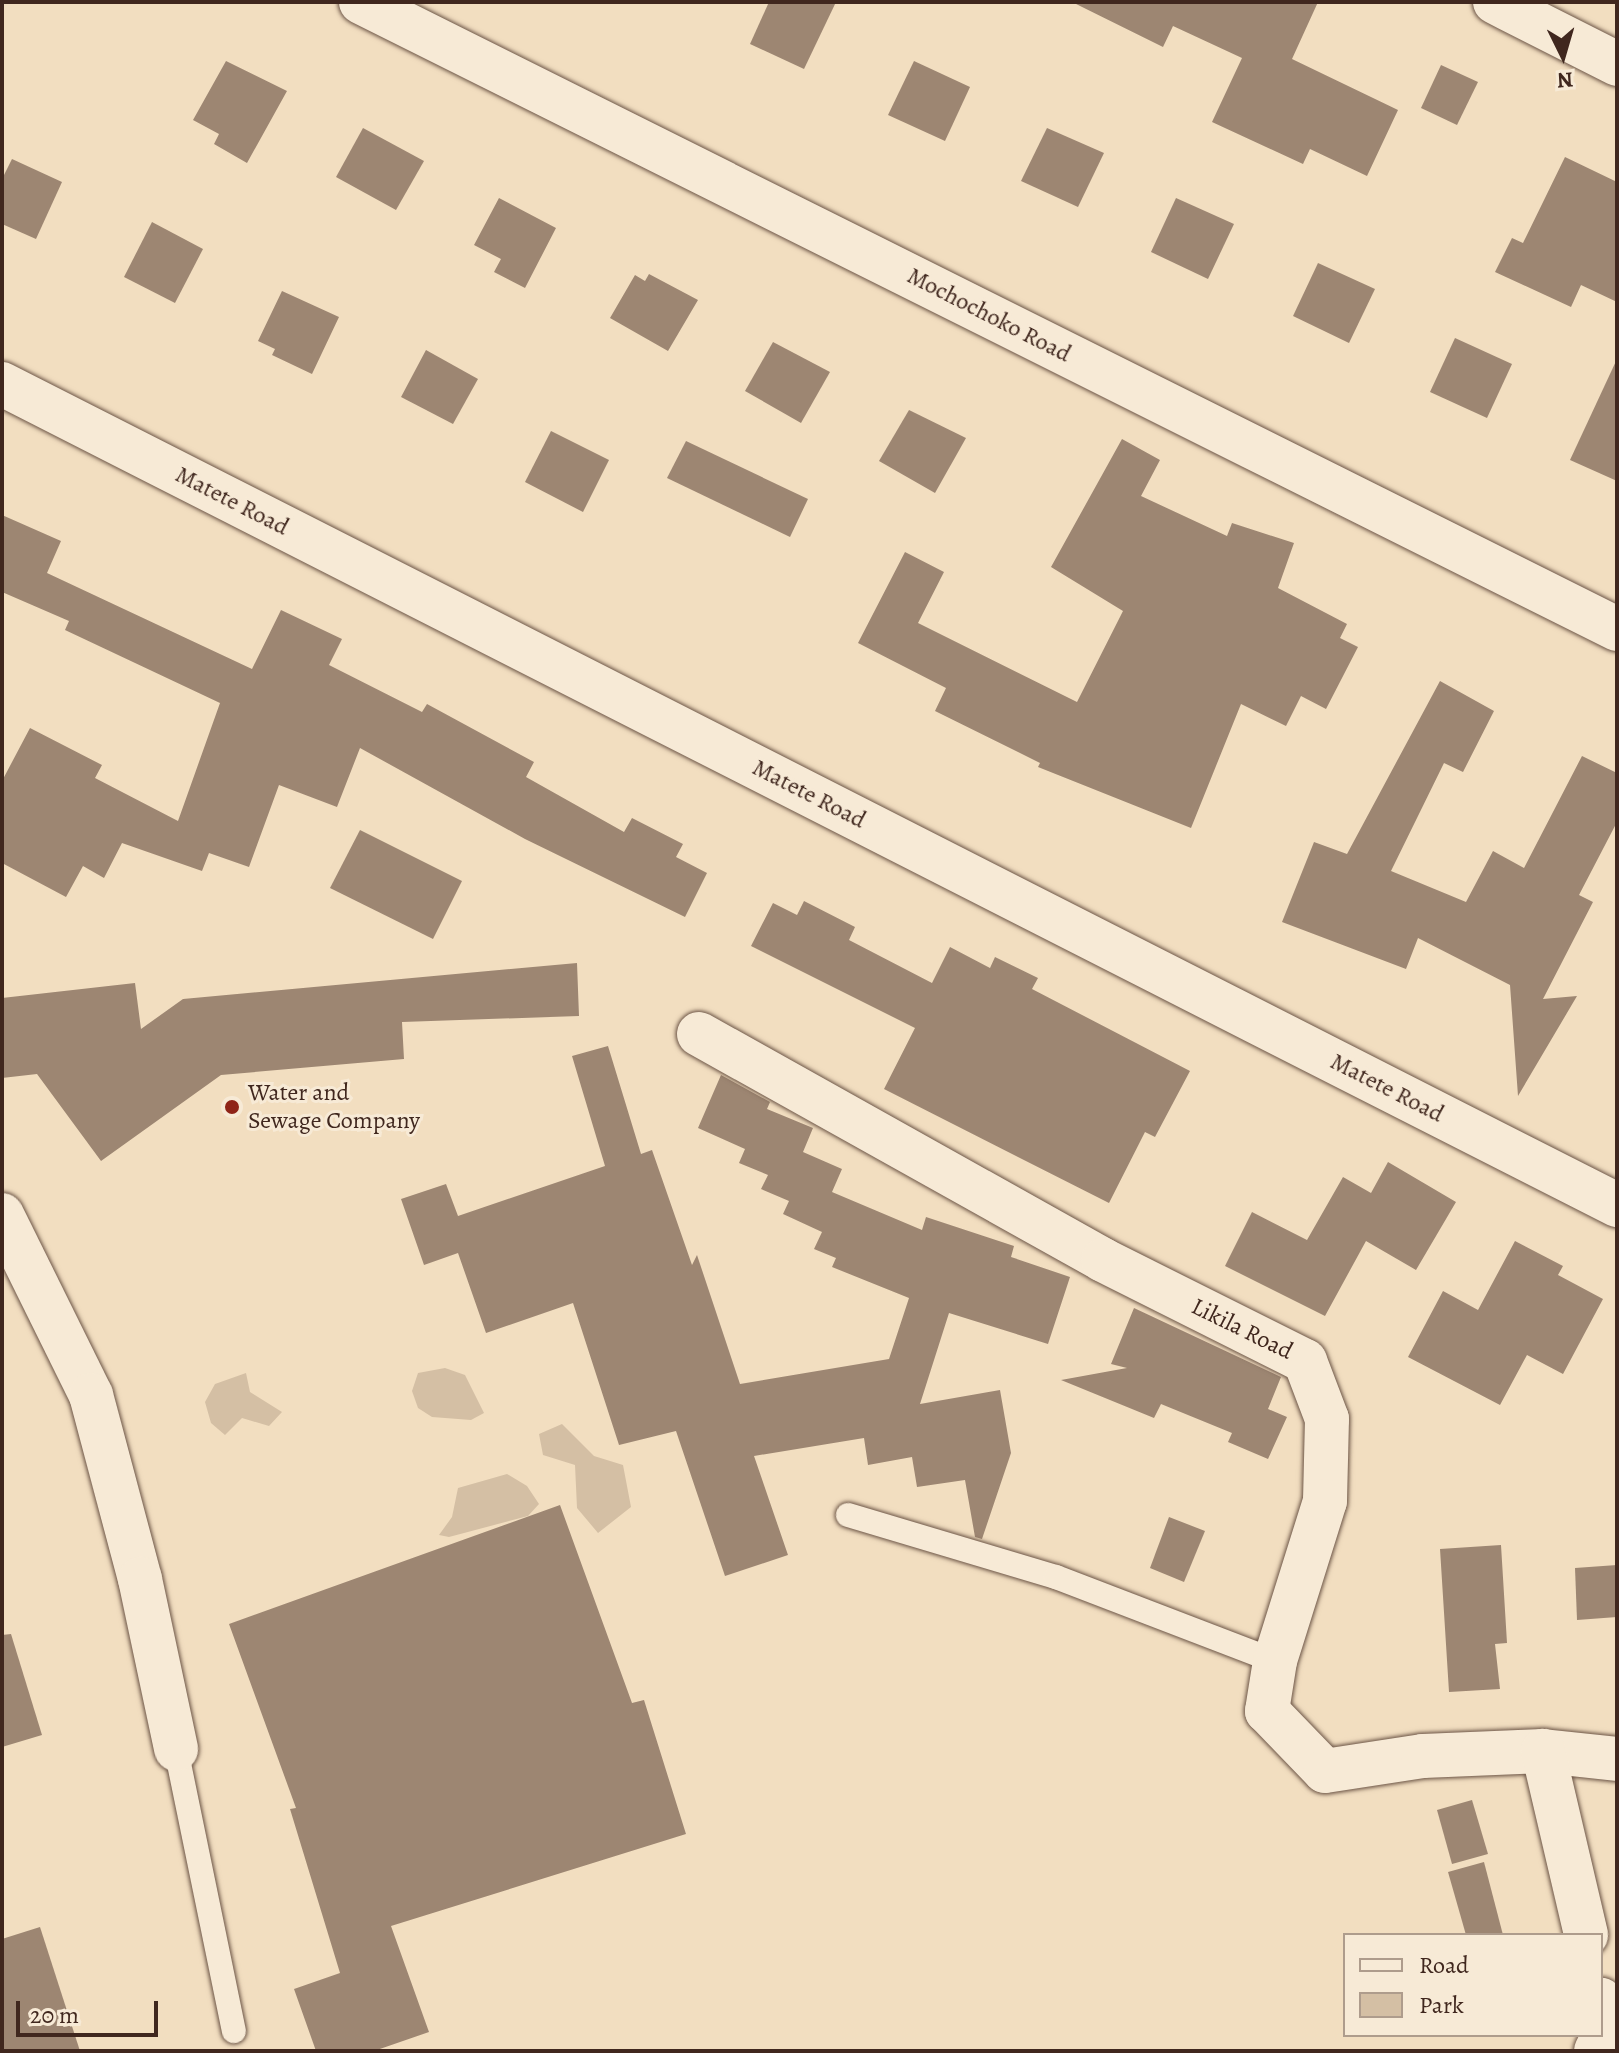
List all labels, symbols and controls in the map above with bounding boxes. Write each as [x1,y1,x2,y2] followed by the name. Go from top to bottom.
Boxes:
[1523,16,1603,96] north arrow
[1556,64,1574,96] text: N
[902,261,1076,369] street label: Mochochoko Road
[171,460,293,542] street label: Matete Road
[748,753,870,835] street label: Matete Road
[1326,1047,1448,1129] street label: Matete Road
[248,1079,420,1135] place label: Water and Sewage Company
[223,1098,241,1116] marker: Water and Sewage Company
[1187,1292,1297,1366] street label: Likila Road
[1343,1933,1603,2037] legend
[1419,1949,1469,1981] text: Road
[20,1985,162,2035] scale bar
[1419,1989,1464,2021] text: Park
[30,1999,79,2031] text: 20 m

